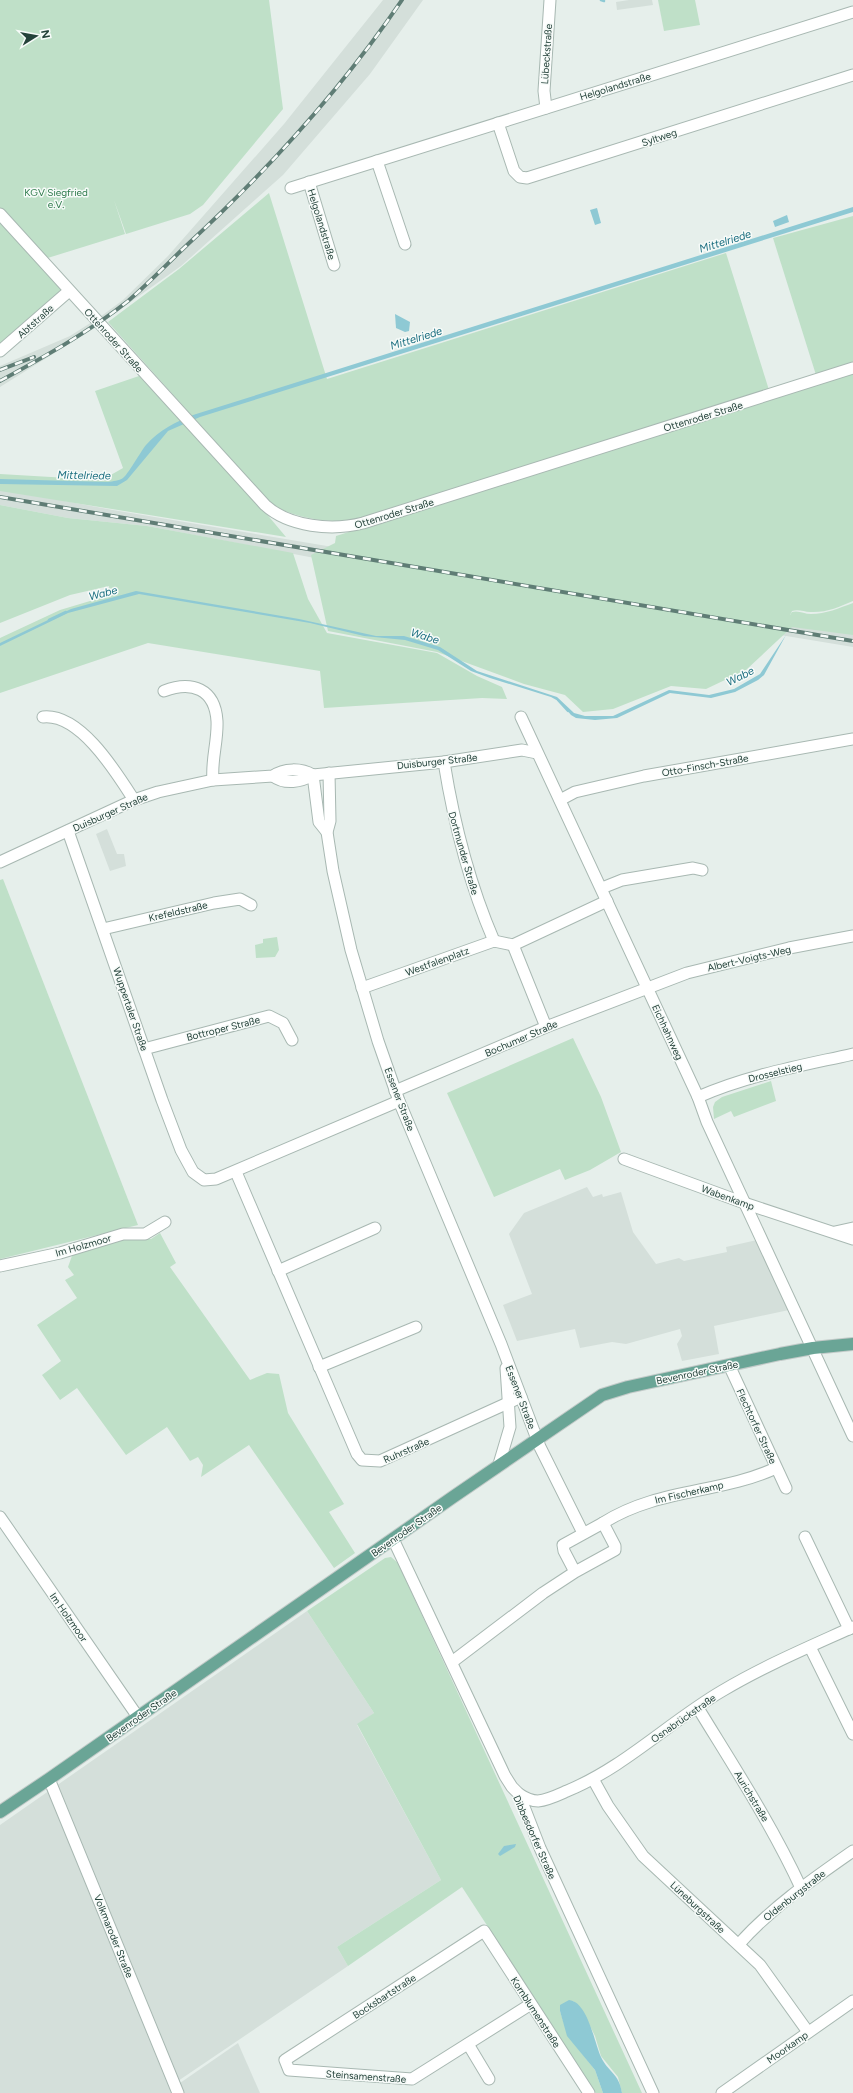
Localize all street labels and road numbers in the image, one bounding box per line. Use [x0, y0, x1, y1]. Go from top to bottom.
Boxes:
street label: Lübeckstraße [538, 23, 555, 85]
street label: Helgolandstraße [578, 69, 653, 103]
street label: Syltweg [640, 126, 679, 149]
street label: Helgolandstraße [305, 187, 339, 262]
street label: Abtstraße [14, 301, 57, 341]
street label: Ottenroder Straße [81, 305, 146, 376]
street label: Ottenroder Straße [662, 398, 745, 435]
street label: Ottenroder Straße [353, 495, 436, 532]
street label: Duisburger Straße [396, 751, 479, 772]
street label: Otto-Finsch-Straße [661, 751, 750, 780]
street label: Duisburger Straße [71, 790, 150, 835]
street label: Dortmunder Straße [445, 810, 482, 897]
street label: Krefeldstraße [147, 898, 209, 925]
street label: Albert-Voigts-Weg [706, 943, 792, 974]
street label: Westfalenplatz [403, 944, 471, 979]
street label: Wuppertaler Straße [110, 966, 151, 1053]
street label: Eichhahnweg [649, 1002, 686, 1062]
street label: Bottroper Straße [185, 1013, 262, 1044]
street label: Bochumer Straße [483, 1017, 560, 1060]
street label: Drosselstieg [747, 1059, 804, 1085]
street label: Essener Straße [381, 1066, 418, 1133]
street label: Wabenkamp [700, 1182, 756, 1213]
street label: Im Holzmoor [54, 1231, 113, 1260]
street label: Bevenroder Straße [655, 1357, 740, 1388]
street label: Essener Straße [502, 1364, 539, 1431]
street label: Flechtorfer Straße [733, 1387, 780, 1466]
street label: Ruhrstraße [381, 1434, 432, 1466]
street label: Im Fischerkamp [653, 1478, 725, 1507]
street label: Bevenroder Straße [368, 1501, 445, 1560]
street label: Im Holzmoor [47, 1590, 91, 1645]
street label: Bevenroder Straße [103, 1686, 180, 1745]
street label: Osnabrückstraße [648, 1691, 719, 1746]
street label: Aurichstraße [731, 1768, 772, 1825]
street label: Dibbesdorfer Straße [510, 1793, 559, 1882]
street label: Oldenburgstraße [761, 1867, 829, 1924]
street label: Lüneburgstraße [667, 1879, 728, 1937]
street label: Volkmaroder Straße [91, 1893, 136, 1980]
street label: Bocksbartstraße [350, 1971, 419, 2022]
street label: Kornblumenstraße [508, 1974, 564, 2051]
street label: Moorkamp [764, 2028, 811, 2066]
street label: Steinsamenstraße [325, 2067, 407, 2086]

